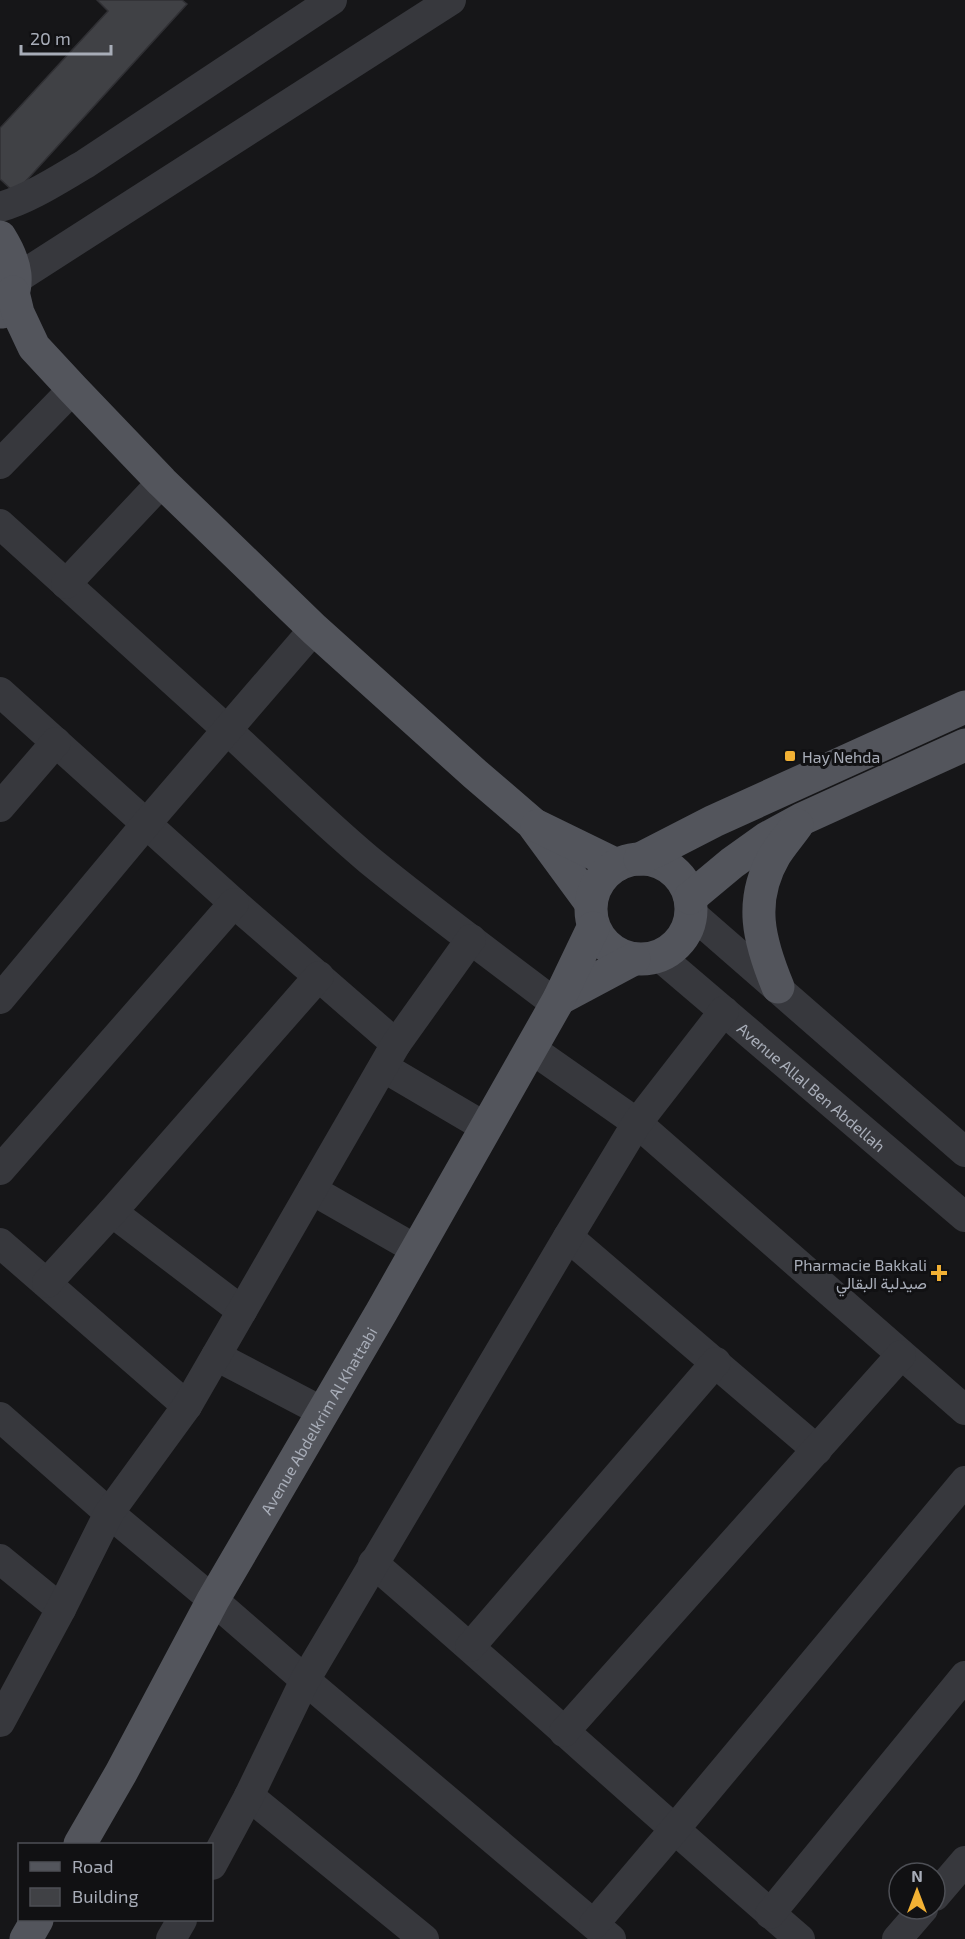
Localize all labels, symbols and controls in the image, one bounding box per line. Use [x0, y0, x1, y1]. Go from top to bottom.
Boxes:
scale bar [21, 18, 111, 56]
text: 20 m [30, 27, 71, 49]
place label: Hay Nehda [802, 747, 880, 766]
marker: Hay Nehda [783, 749, 797, 763]
street label: Avenue Allal Ben Abdellah [734, 1018, 890, 1155]
place label: Pharmacie Bakkali صيدلية البقالي [794, 1255, 927, 1297]
marker: Pharmacie Bakkali صيدلية البقالي [932, 1266, 946, 1280]
street label: Avenue Abdelkrim Al Khattabi [256, 1323, 380, 1517]
legend [18, 1843, 213, 1921]
text: Road [72, 1855, 113, 1877]
north arrow [887, 1861, 947, 1921]
text: N [911, 1866, 923, 1885]
text: Building [72, 1885, 139, 1907]

